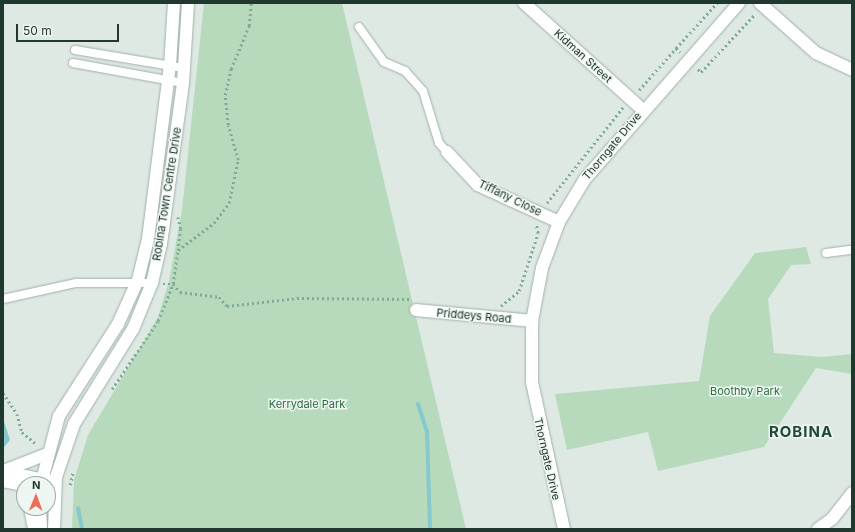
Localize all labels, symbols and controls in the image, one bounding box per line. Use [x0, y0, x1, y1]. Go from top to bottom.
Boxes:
scale bar [18, 16, 121, 42]
text: 50 m [23, 23, 52, 38]
street label: Kidman Street [551, 27, 615, 85]
street label: Thorngate Drive [580, 109, 644, 183]
street label: Robina Town Centre Drive [150, 126, 184, 262]
street label: Tiffany Close [476, 177, 544, 219]
street label: Priddeys Road [436, 306, 512, 326]
park label: Boothby Park [710, 384, 780, 398]
park label: Kerrydale Park [269, 397, 345, 411]
street label: Thorngate Drive [531, 416, 563, 502]
district label: ROBINA [769, 423, 833, 441]
north arrow [16, 476, 56, 516]
text: N [32, 478, 41, 492]

